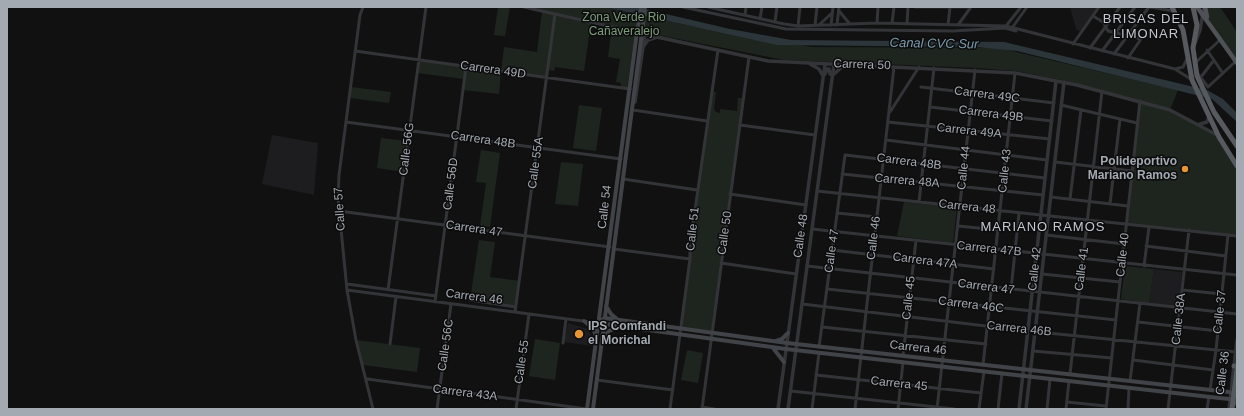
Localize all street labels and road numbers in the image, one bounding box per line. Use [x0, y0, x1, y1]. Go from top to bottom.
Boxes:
street label: Carrera 50 [833, 57, 891, 73]
street label: Carrera 49D [459, 58, 527, 82]
street label: Carrera 49C [953, 84, 1021, 106]
street label: Carrera 49B [958, 103, 1024, 125]
street label: Carrera 49A [936, 120, 1002, 142]
street label: Calle 56G [397, 122, 417, 176]
street label: Carrera 48B [450, 128, 516, 152]
street label: Calle 55A [525, 136, 547, 190]
street label: Calle 44 [955, 145, 973, 191]
street label: Calle 43 [996, 148, 1014, 194]
street label: Carrera 48B [876, 151, 942, 173]
street label: Calle 56D [441, 157, 461, 211]
street label: Carrera 48A [874, 171, 940, 191]
street label: Calle 54 [595, 184, 615, 230]
street label: Calle 57 [331, 187, 349, 231]
street label: Carrera 48 [938, 197, 996, 217]
street label: Calle 51 [684, 206, 702, 252]
street label: Calle 50 [715, 210, 735, 256]
street label: Calle 48 [791, 213, 811, 259]
street label: Calle 46 [864, 215, 884, 261]
street label: Carrera 47 [445, 218, 503, 240]
street label: Calle 47 [822, 228, 842, 274]
street label: Calle 40 [1114, 232, 1132, 278]
street label: Carrera 47B [956, 238, 1022, 260]
street label: Calle 42 [1026, 246, 1044, 292]
street label: Calle 41 [1072, 246, 1092, 292]
street label: Carrera 47A [892, 250, 958, 272]
street label: Calle 45 [900, 275, 918, 321]
street label: Carrera 47 [957, 276, 1015, 298]
street label: Carrera 46 [445, 286, 503, 308]
street label: Calle 37 [1211, 289, 1229, 335]
street label: Calle 38A [1169, 292, 1189, 346]
street label: Carrera 46C [937, 294, 1005, 316]
street label: Calle 56C [435, 318, 457, 372]
street label: Carrera 46B [986, 318, 1052, 340]
street label: Carrera 46 [889, 338, 947, 358]
street label: Calle 55 [512, 339, 532, 385]
street label: Calle 36 [1213, 350, 1233, 396]
street label: Carrera 45 [870, 374, 928, 394]
street label: Carrera 43A [432, 382, 498, 404]

